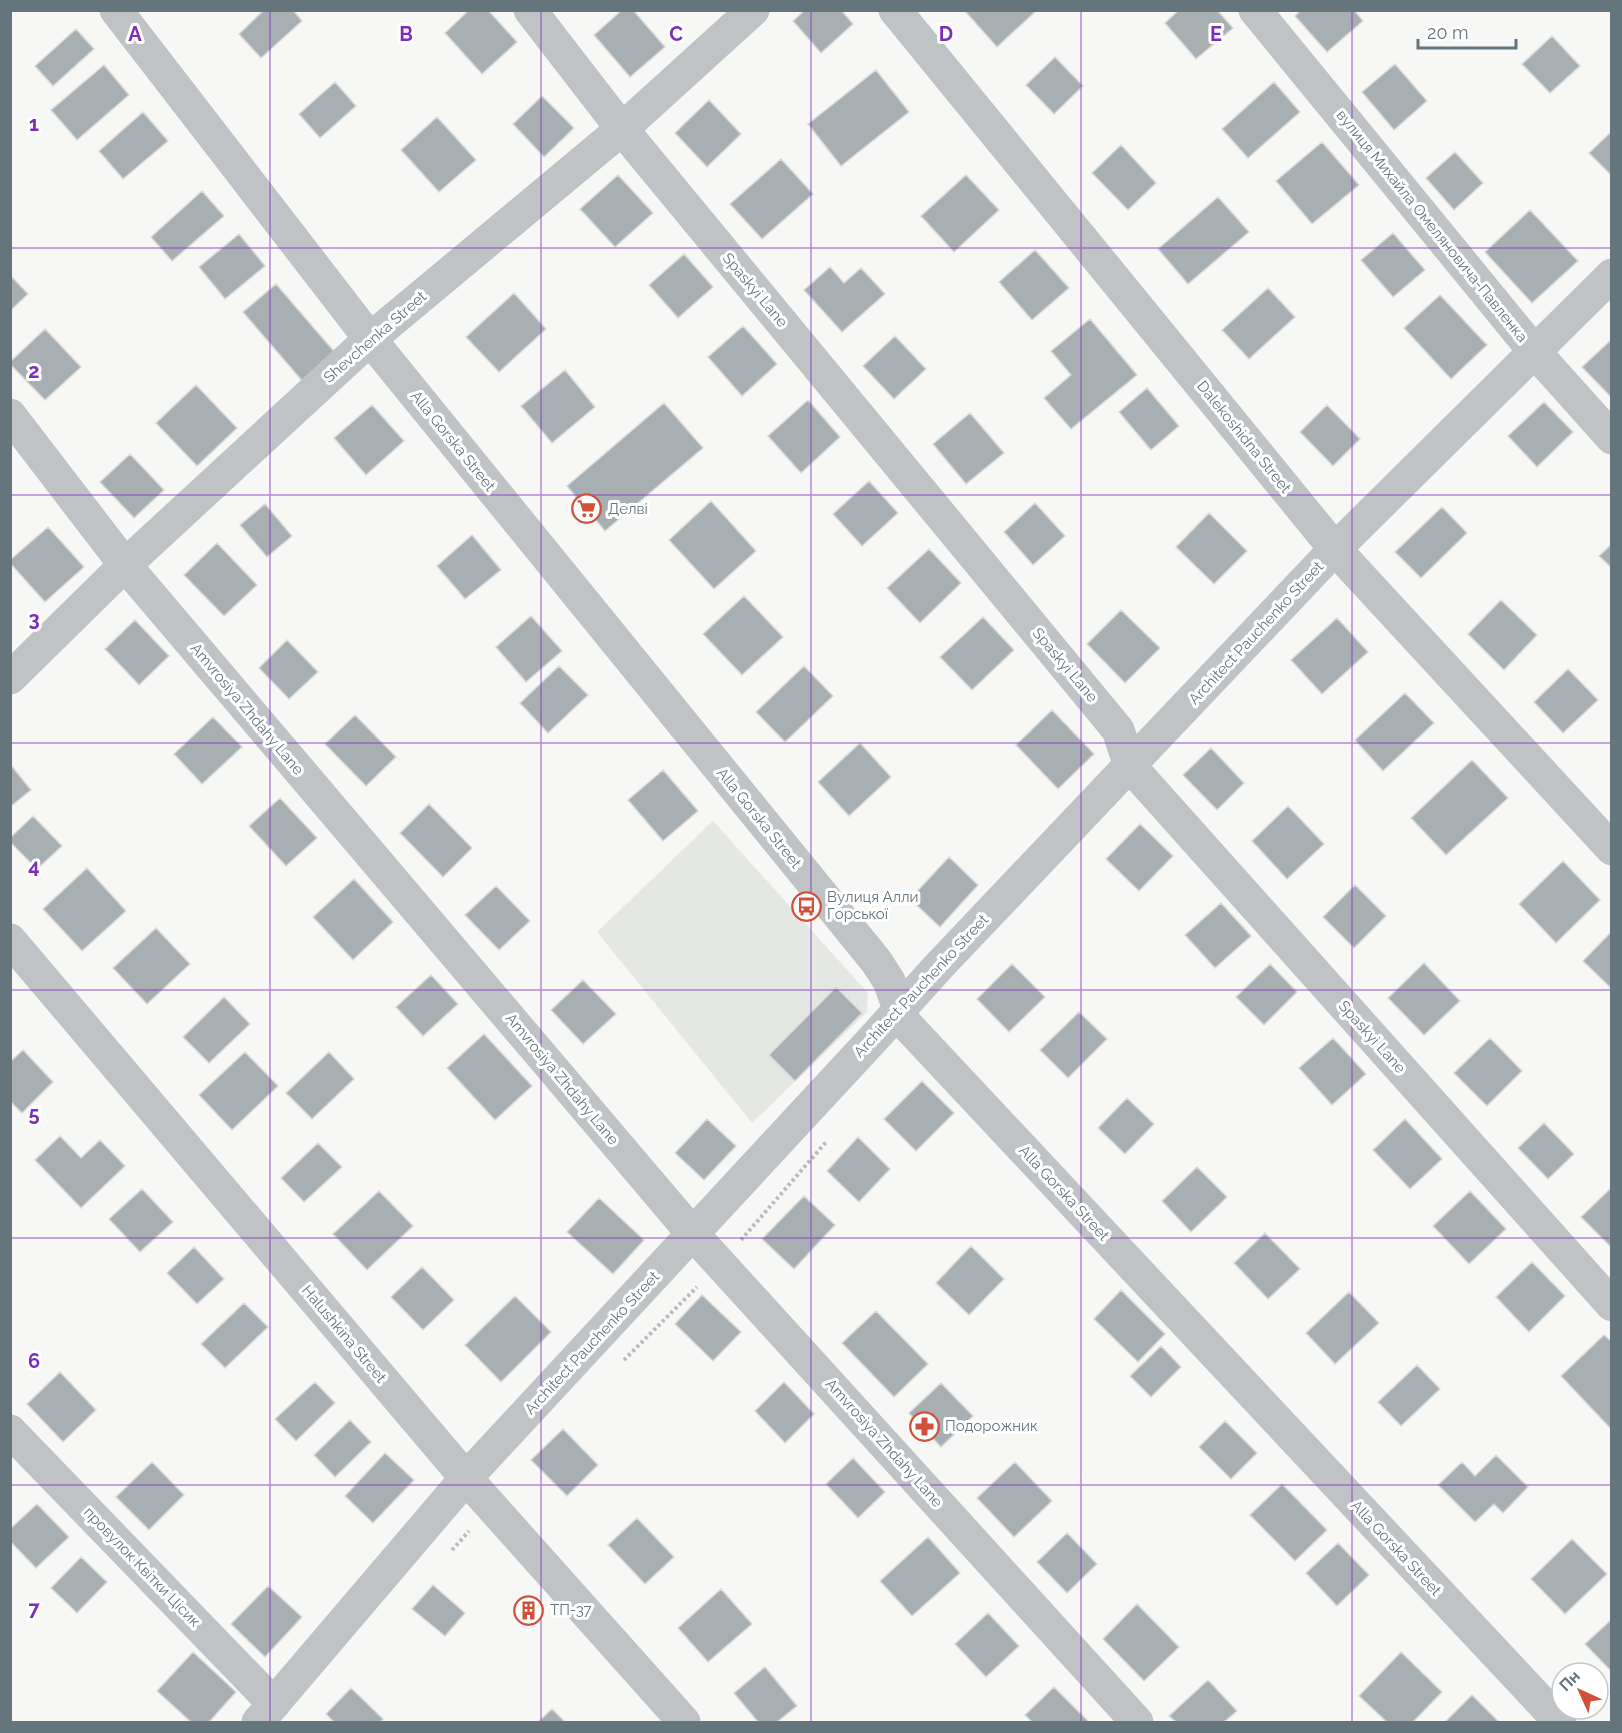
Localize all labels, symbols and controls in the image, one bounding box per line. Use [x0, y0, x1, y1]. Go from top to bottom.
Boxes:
scale bar [1418, 12, 1516, 50]
text: A [128, 22, 142, 46]
text: B [399, 22, 413, 46]
text: C [669, 22, 683, 46]
text: D [939, 22, 953, 46]
text: E [1210, 22, 1222, 46]
text: 20 m [1427, 22, 1469, 43]
street label: вулиця Михайла Омеляновича-Павленка [1333, 106, 1531, 346]
text: 1 [29, 112, 39, 136]
street label: Spaskyi Lane [719, 249, 791, 331]
street label: Shevchenka Street [320, 287, 430, 387]
text: 2 [28, 359, 40, 383]
street label: Dalekoshidna Street [1193, 377, 1295, 497]
street label: Alla Gorska Street [407, 387, 499, 495]
supermarket icon: Делві [571, 493, 603, 525]
place label: Делві [608, 500, 648, 518]
street label: Architect Pauchenko Street [1185, 558, 1327, 708]
text: 3 [28, 607, 40, 631]
street label: Spaskyi Lane [1029, 624, 1101, 706]
street label: Amvrosiya Zhdahy Lane [187, 639, 307, 779]
street label: Alla Gorska Street [713, 764, 805, 872]
text: 4 [28, 854, 40, 878]
place label: Вулиця Алли Горської [827, 888, 919, 923]
bus stop icon: Вулиця Алли Горської [790, 890, 822, 922]
street label: Architect Pauchenko Street [850, 911, 992, 1061]
street label: Spaskyi Lane [1335, 997, 1409, 1077]
street label: Amvrosiya Zhdahy Lane [502, 1009, 622, 1149]
text: 5 [28, 1102, 40, 1126]
street label: Alla Gorska Street [1015, 1142, 1113, 1244]
street label: Architect Pauchenko Street [521, 1268, 663, 1418]
street label: Halushkina Street [298, 1282, 390, 1386]
text: 6 [28, 1349, 40, 1373]
street label: Amvrosiya Zhdahy Lane [822, 1375, 946, 1511]
pharmacy icon: Подорожник [908, 1410, 940, 1442]
place label: Подорожник [945, 1417, 1038, 1435]
street label: Alla Gorska Street [1347, 1497, 1445, 1599]
street label: провулок Квітки Цісик [80, 1503, 204, 1631]
building icon: ТП-37 [513, 1594, 545, 1626]
text: 7 [28, 1597, 40, 1621]
place label: ТП-37 [550, 1601, 592, 1619]
north arrow [1550, 1661, 1610, 1721]
text: Пн [1556, 1667, 1584, 1695]

